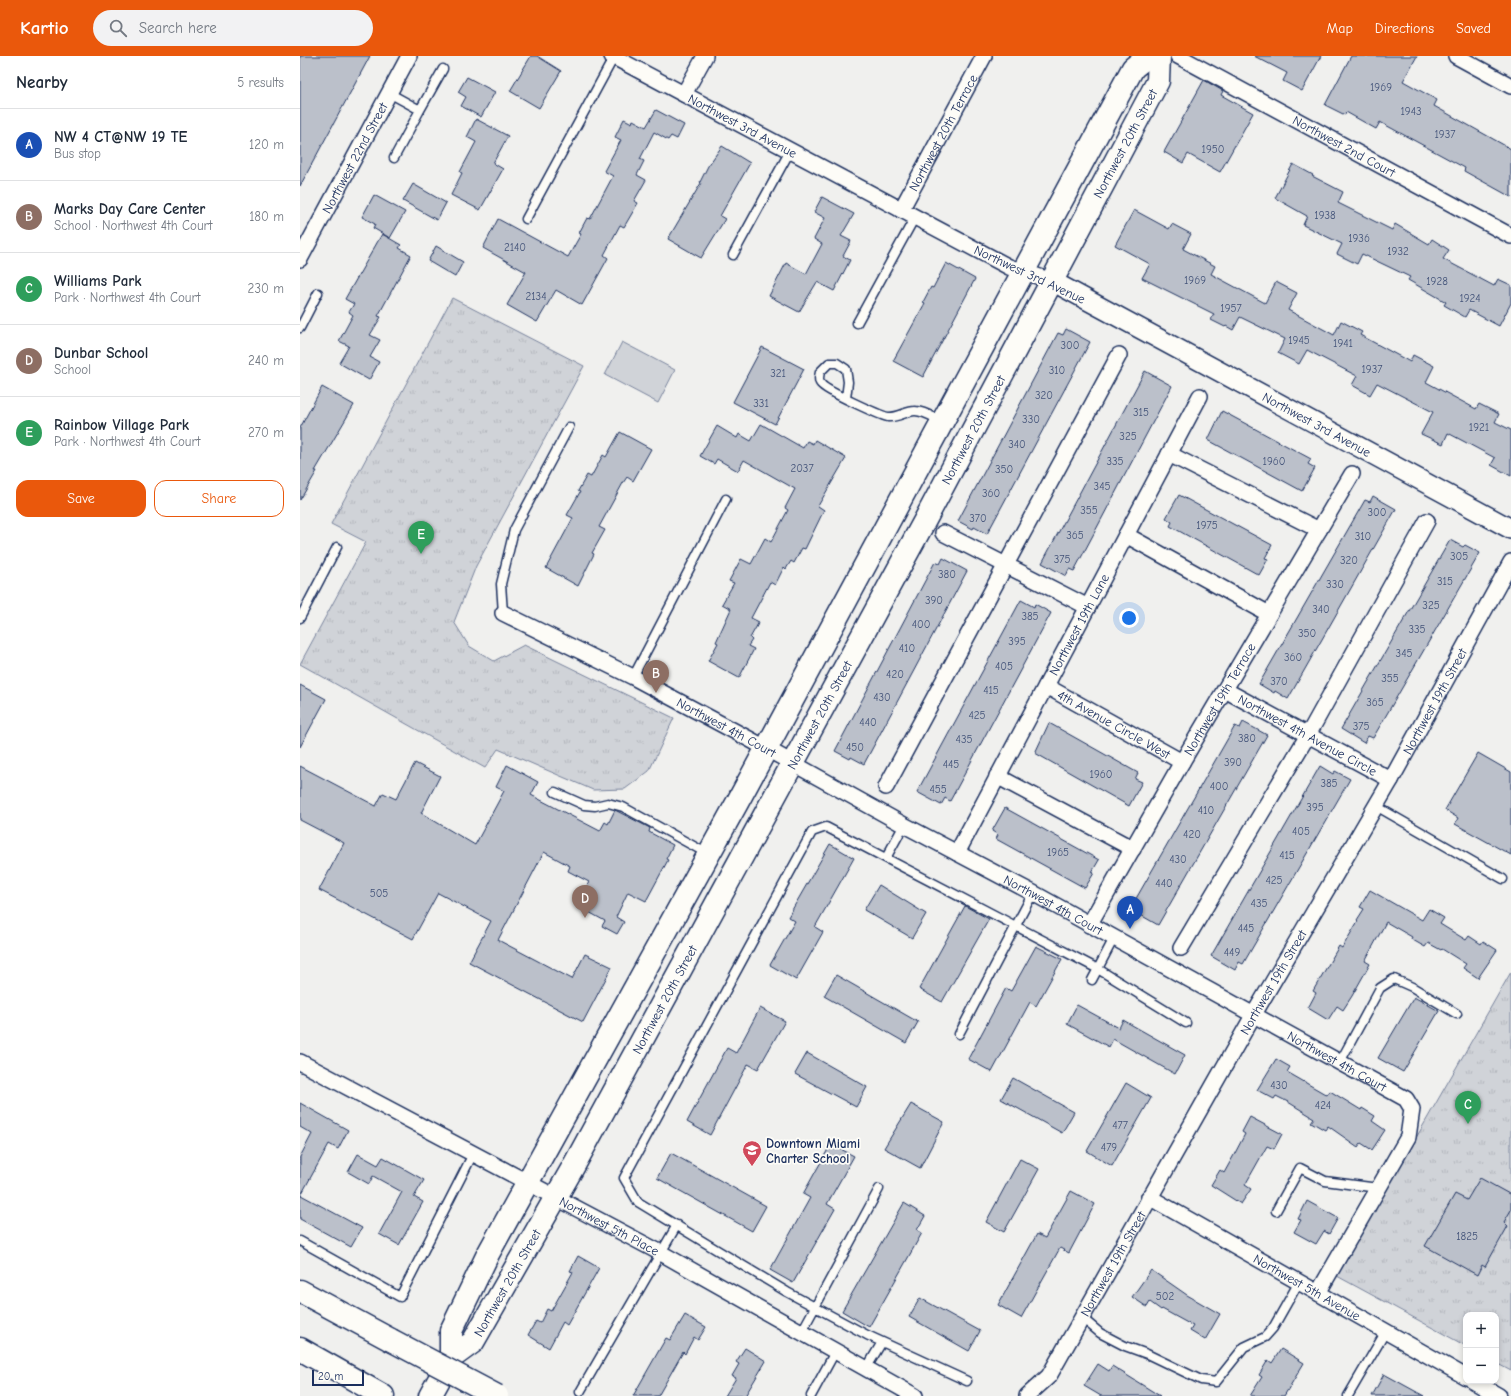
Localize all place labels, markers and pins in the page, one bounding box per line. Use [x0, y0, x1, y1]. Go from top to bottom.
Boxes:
pin: E [408, 521, 434, 554]
pin: B [643, 660, 669, 693]
pin: D [572, 885, 598, 918]
pin: A [1117, 896, 1143, 929]
pin: C [1455, 1091, 1481, 1124]
place label: Downtown Miami Charter School [766, 1136, 860, 1166]
school or university icon: Downtown Miami Charter School [741, 1139, 763, 1167]

